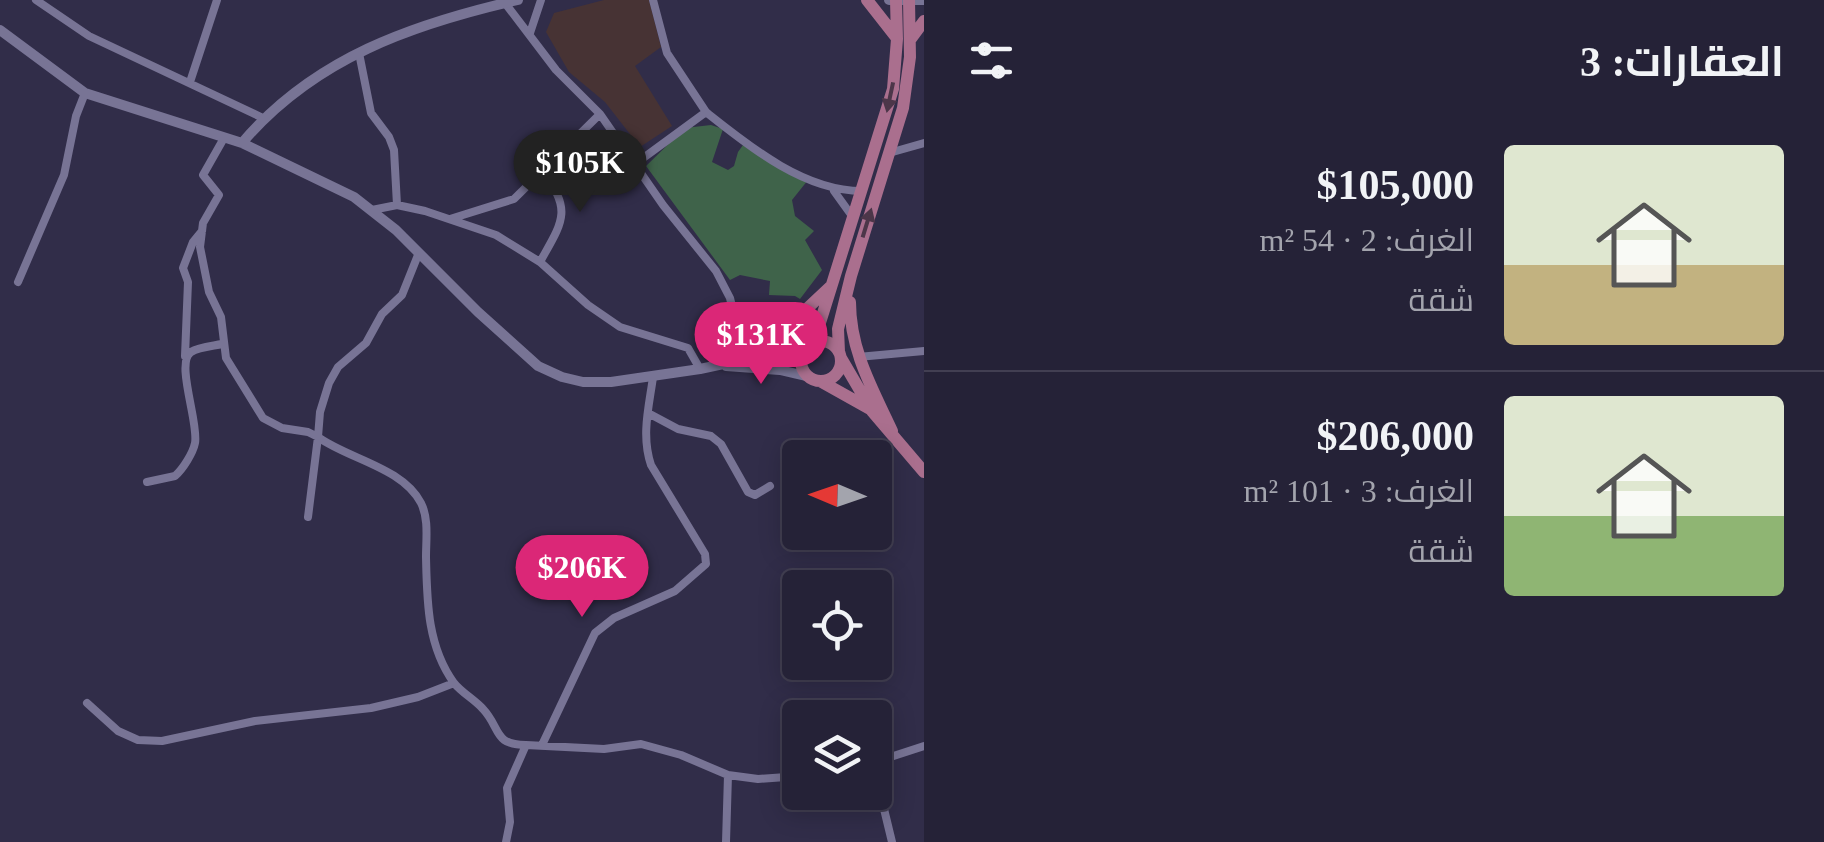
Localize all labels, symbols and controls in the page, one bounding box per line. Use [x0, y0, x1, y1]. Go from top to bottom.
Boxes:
icon: filters [964, 33, 1019, 88]
text: العقارات: 3 [1580, 39, 1784, 85]
one-way arrow [882, 82, 897, 113]
pin: $105K [510, 130, 650, 215]
text: $105K [536, 144, 624, 180]
text: $105,000 [1317, 162, 1474, 208]
icon: home [1584, 185, 1704, 305]
one-way arrow [861, 208, 876, 238]
text: الغرف: 2 · 54 m² [1260, 222, 1474, 258]
text: شقة [1409, 282, 1474, 318]
pin: $131K [691, 302, 831, 387]
text: $131K [717, 316, 805, 352]
text: $206,000 [1317, 413, 1474, 459]
icon: home [1584, 436, 1704, 556]
north arrow [782, 440, 892, 550]
map controls [782, 440, 892, 810]
text: الغرف: 3 · 101 m² [1244, 473, 1474, 509]
text: شقة [1409, 533, 1474, 569]
pin: $206K [512, 535, 652, 620]
text: $206K [538, 549, 626, 585]
button: locate [782, 570, 892, 680]
button: layers [782, 700, 892, 810]

